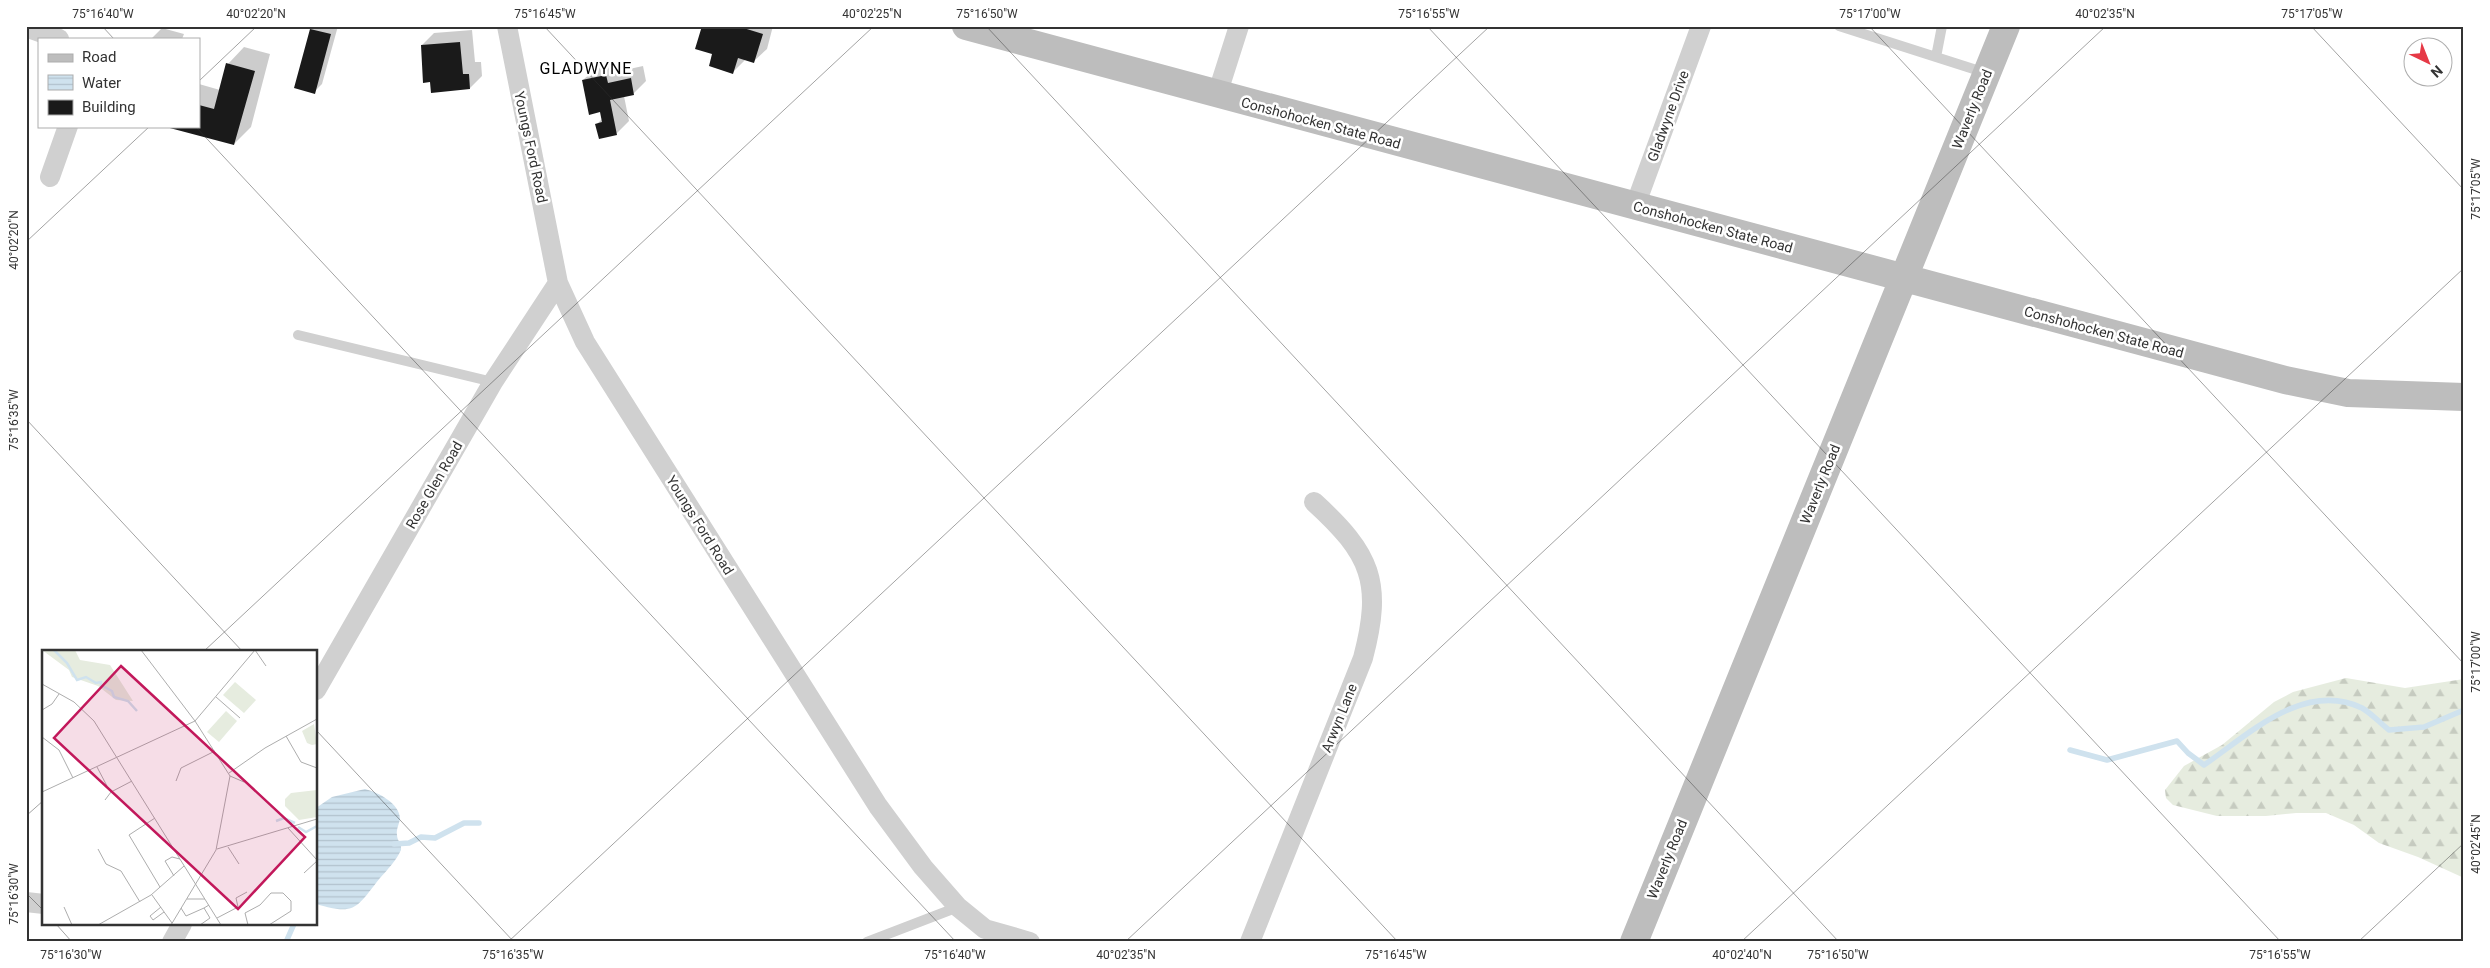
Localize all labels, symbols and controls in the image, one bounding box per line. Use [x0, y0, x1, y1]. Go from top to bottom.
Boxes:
text: 75°16'40"W [72, 7, 134, 21]
text: 40°02'20"N [226, 7, 286, 21]
text: 75°16'45"W [514, 7, 576, 21]
text: 40°02'25"N [842, 7, 902, 21]
text: 75°16'50"W [956, 7, 1018, 21]
text: 75°16'55"W [1398, 7, 1460, 21]
text: 75°17'00"W [1839, 7, 1901, 21]
text: 40°02'35"N [2075, 7, 2135, 21]
text: 75°17'05"W [2281, 7, 2343, 21]
legend [38, 38, 200, 128]
north arrow [2402, 38, 2452, 88]
text: Road [82, 48, 116, 66]
district label: GLADWYNE [540, 59, 632, 78]
text: N [2428, 62, 2446, 81]
street label: Waverly Road [1949, 67, 1995, 151]
street label: Gladwyne Drive [1644, 68, 1692, 164]
text: Water [82, 74, 121, 92]
street label: Youngs Ford Road [511, 90, 551, 204]
street label: Conshohocken State Road [1239, 94, 1403, 152]
text: Building [82, 98, 136, 116]
text: 75°17'05"W [2469, 158, 2483, 220]
street label: Conshohocken State Road [1631, 198, 1795, 256]
text: 40°02'20"N [7, 210, 21, 270]
street label: Conshohocken State Road [2022, 303, 2186, 361]
text: 75°16'35"W [7, 389, 21, 451]
street label: Rose Glen Road [402, 438, 466, 532]
street label: Waverly Road [1797, 442, 1843, 526]
street label: Youngs Ford Road [663, 473, 737, 577]
text: 75°17'00"W [2469, 631, 2483, 693]
inset map [42, 650, 318, 926]
street label: Arwyn Lane [1318, 681, 1360, 755]
text: 40°02'45"N [2469, 814, 2483, 874]
street label: Waverly Road [1644, 817, 1690, 901]
text: 75°16'30"W [7, 863, 21, 925]
text: 75°16'30"W [40, 948, 102, 962]
text: 75°16'35"W [482, 948, 544, 962]
text: 75°16'40"W [924, 948, 986, 962]
text: 40°02'35"N [1096, 948, 1156, 962]
text: 75°16'45"W [1365, 948, 1427, 962]
text: 40°02'40"N [1712, 948, 1772, 962]
text: 75°16'50"W [1807, 948, 1869, 962]
text: 75°16'55"W [2249, 948, 2311, 962]

